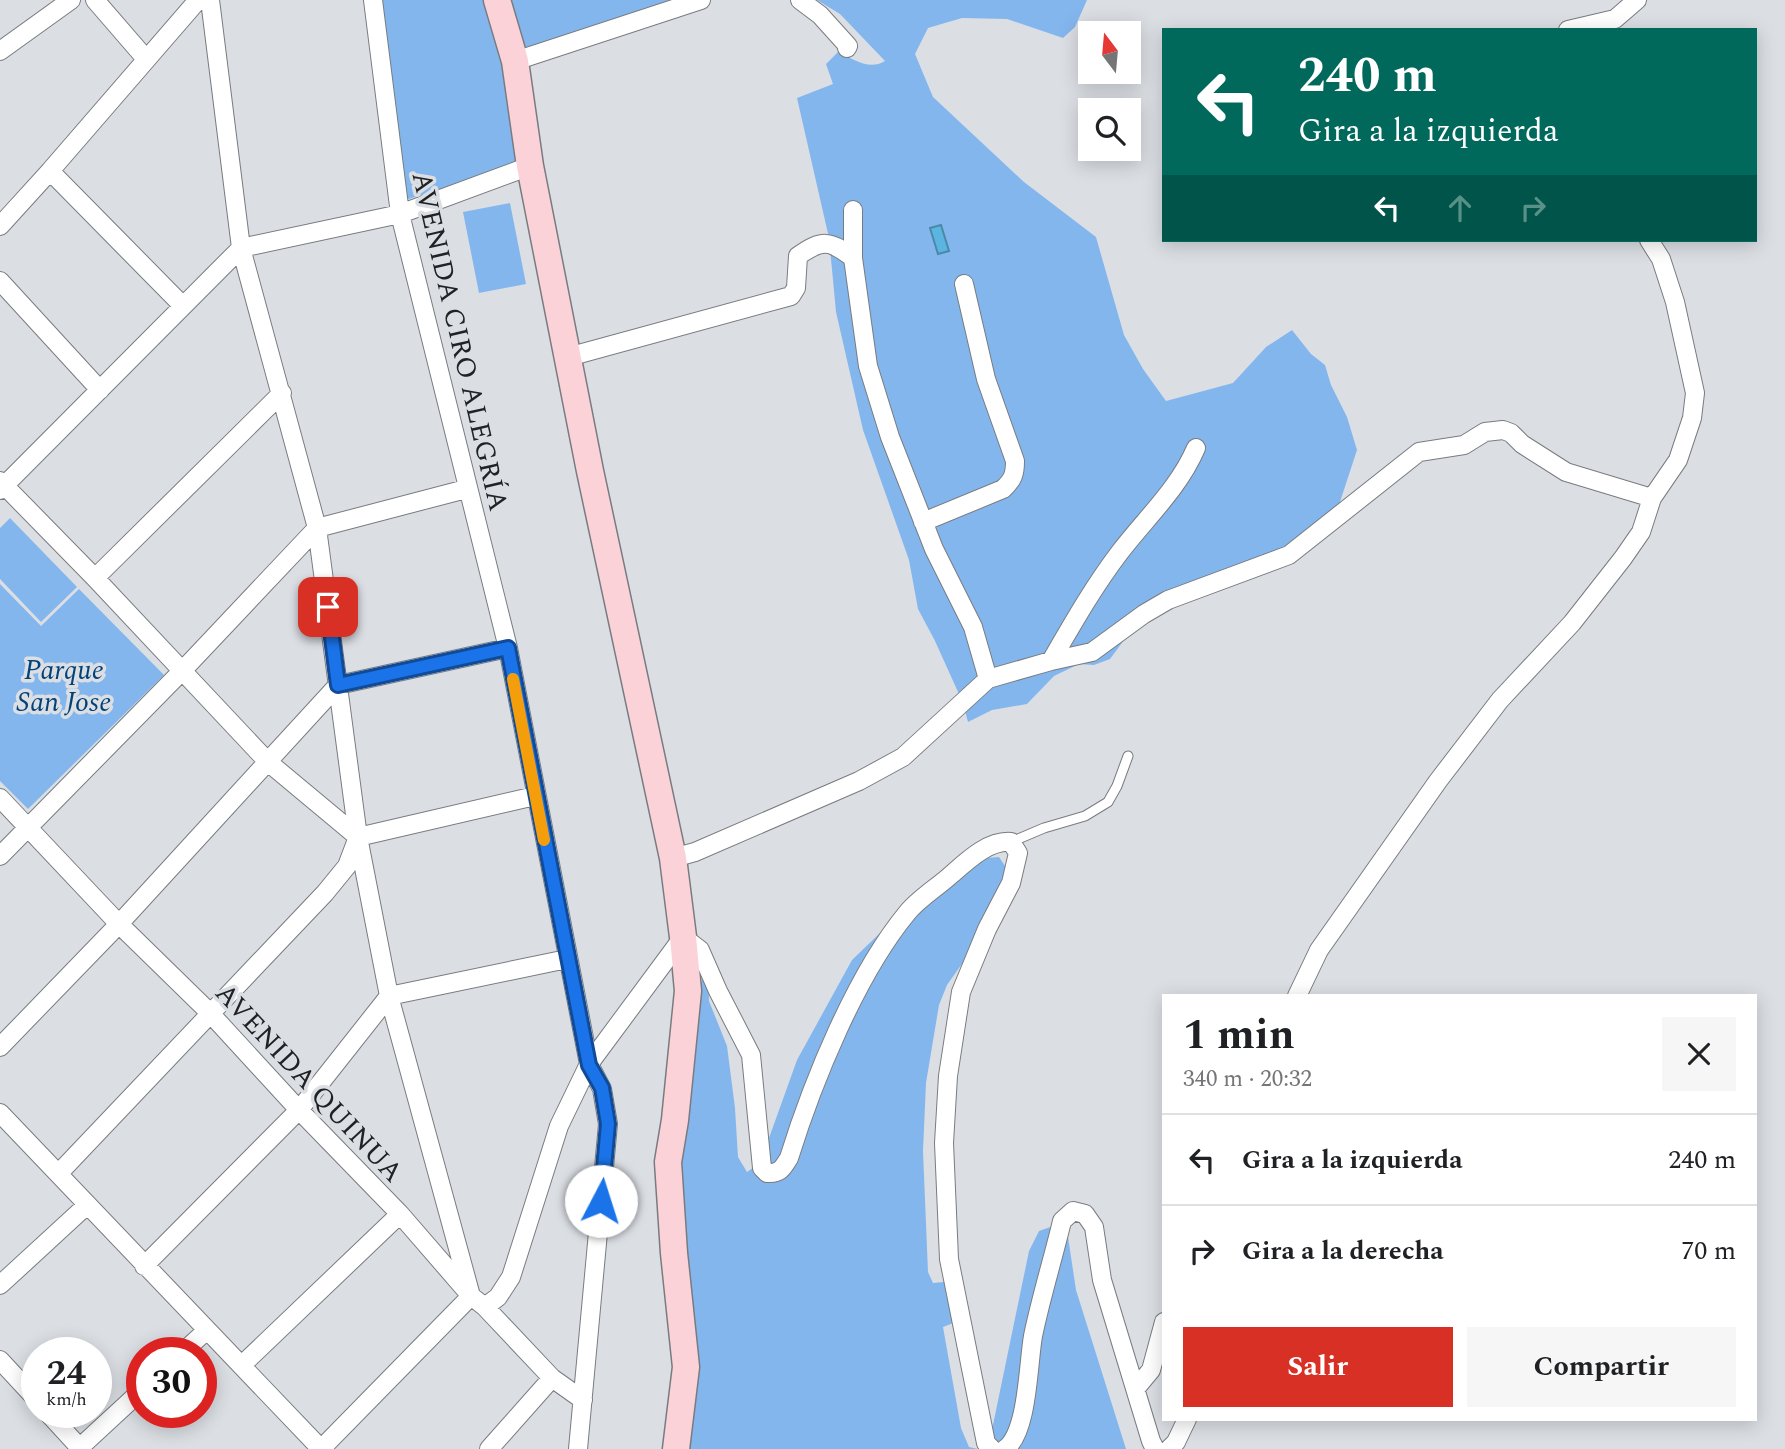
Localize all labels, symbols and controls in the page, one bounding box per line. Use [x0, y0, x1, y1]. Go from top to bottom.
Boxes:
north arrow [1078, 21, 1141, 84]
map controls [1078, 21, 1141, 161]
text: 240 m [1298, 39, 1437, 114]
icon: left [1183, 56, 1274, 147]
button: search [1078, 98, 1141, 161]
text: Gira a la izquierda [1298, 107, 1559, 156]
street label: AVENIDA CIRO ALEGRÍA [399, 167, 520, 516]
icon: left [1368, 189, 1406, 227]
icon: ahead [1441, 189, 1479, 227]
icon: right [1514, 189, 1552, 227]
pin [298, 577, 358, 637]
icon: arrive [309, 588, 347, 626]
park label: Parque San Jose [17, 649, 111, 724]
street label: AVENIDA QUINUA [205, 973, 413, 1193]
text: 1 min [1183, 1004, 1295, 1067]
button: close [1662, 1017, 1736, 1091]
text: 340 m · 20:32 [1183, 1062, 1312, 1097]
text: Gira a la izquierda [1242, 1140, 1463, 1180]
text: 240 m [1668, 1140, 1736, 1180]
icon: left [1183, 1141, 1221, 1179]
position arrow [564, 1164, 638, 1238]
text: Gira a la derecha [1242, 1231, 1444, 1271]
text: 70 m [1681, 1231, 1736, 1271]
icon: right [1183, 1232, 1221, 1270]
button: Salir [1183, 1327, 1453, 1407]
button: Compartir [1467, 1327, 1736, 1407]
speed limit sign: 30 [126, 1337, 217, 1428]
text: 24 [47, 1347, 86, 1400]
text: km/h [46, 1386, 87, 1413]

